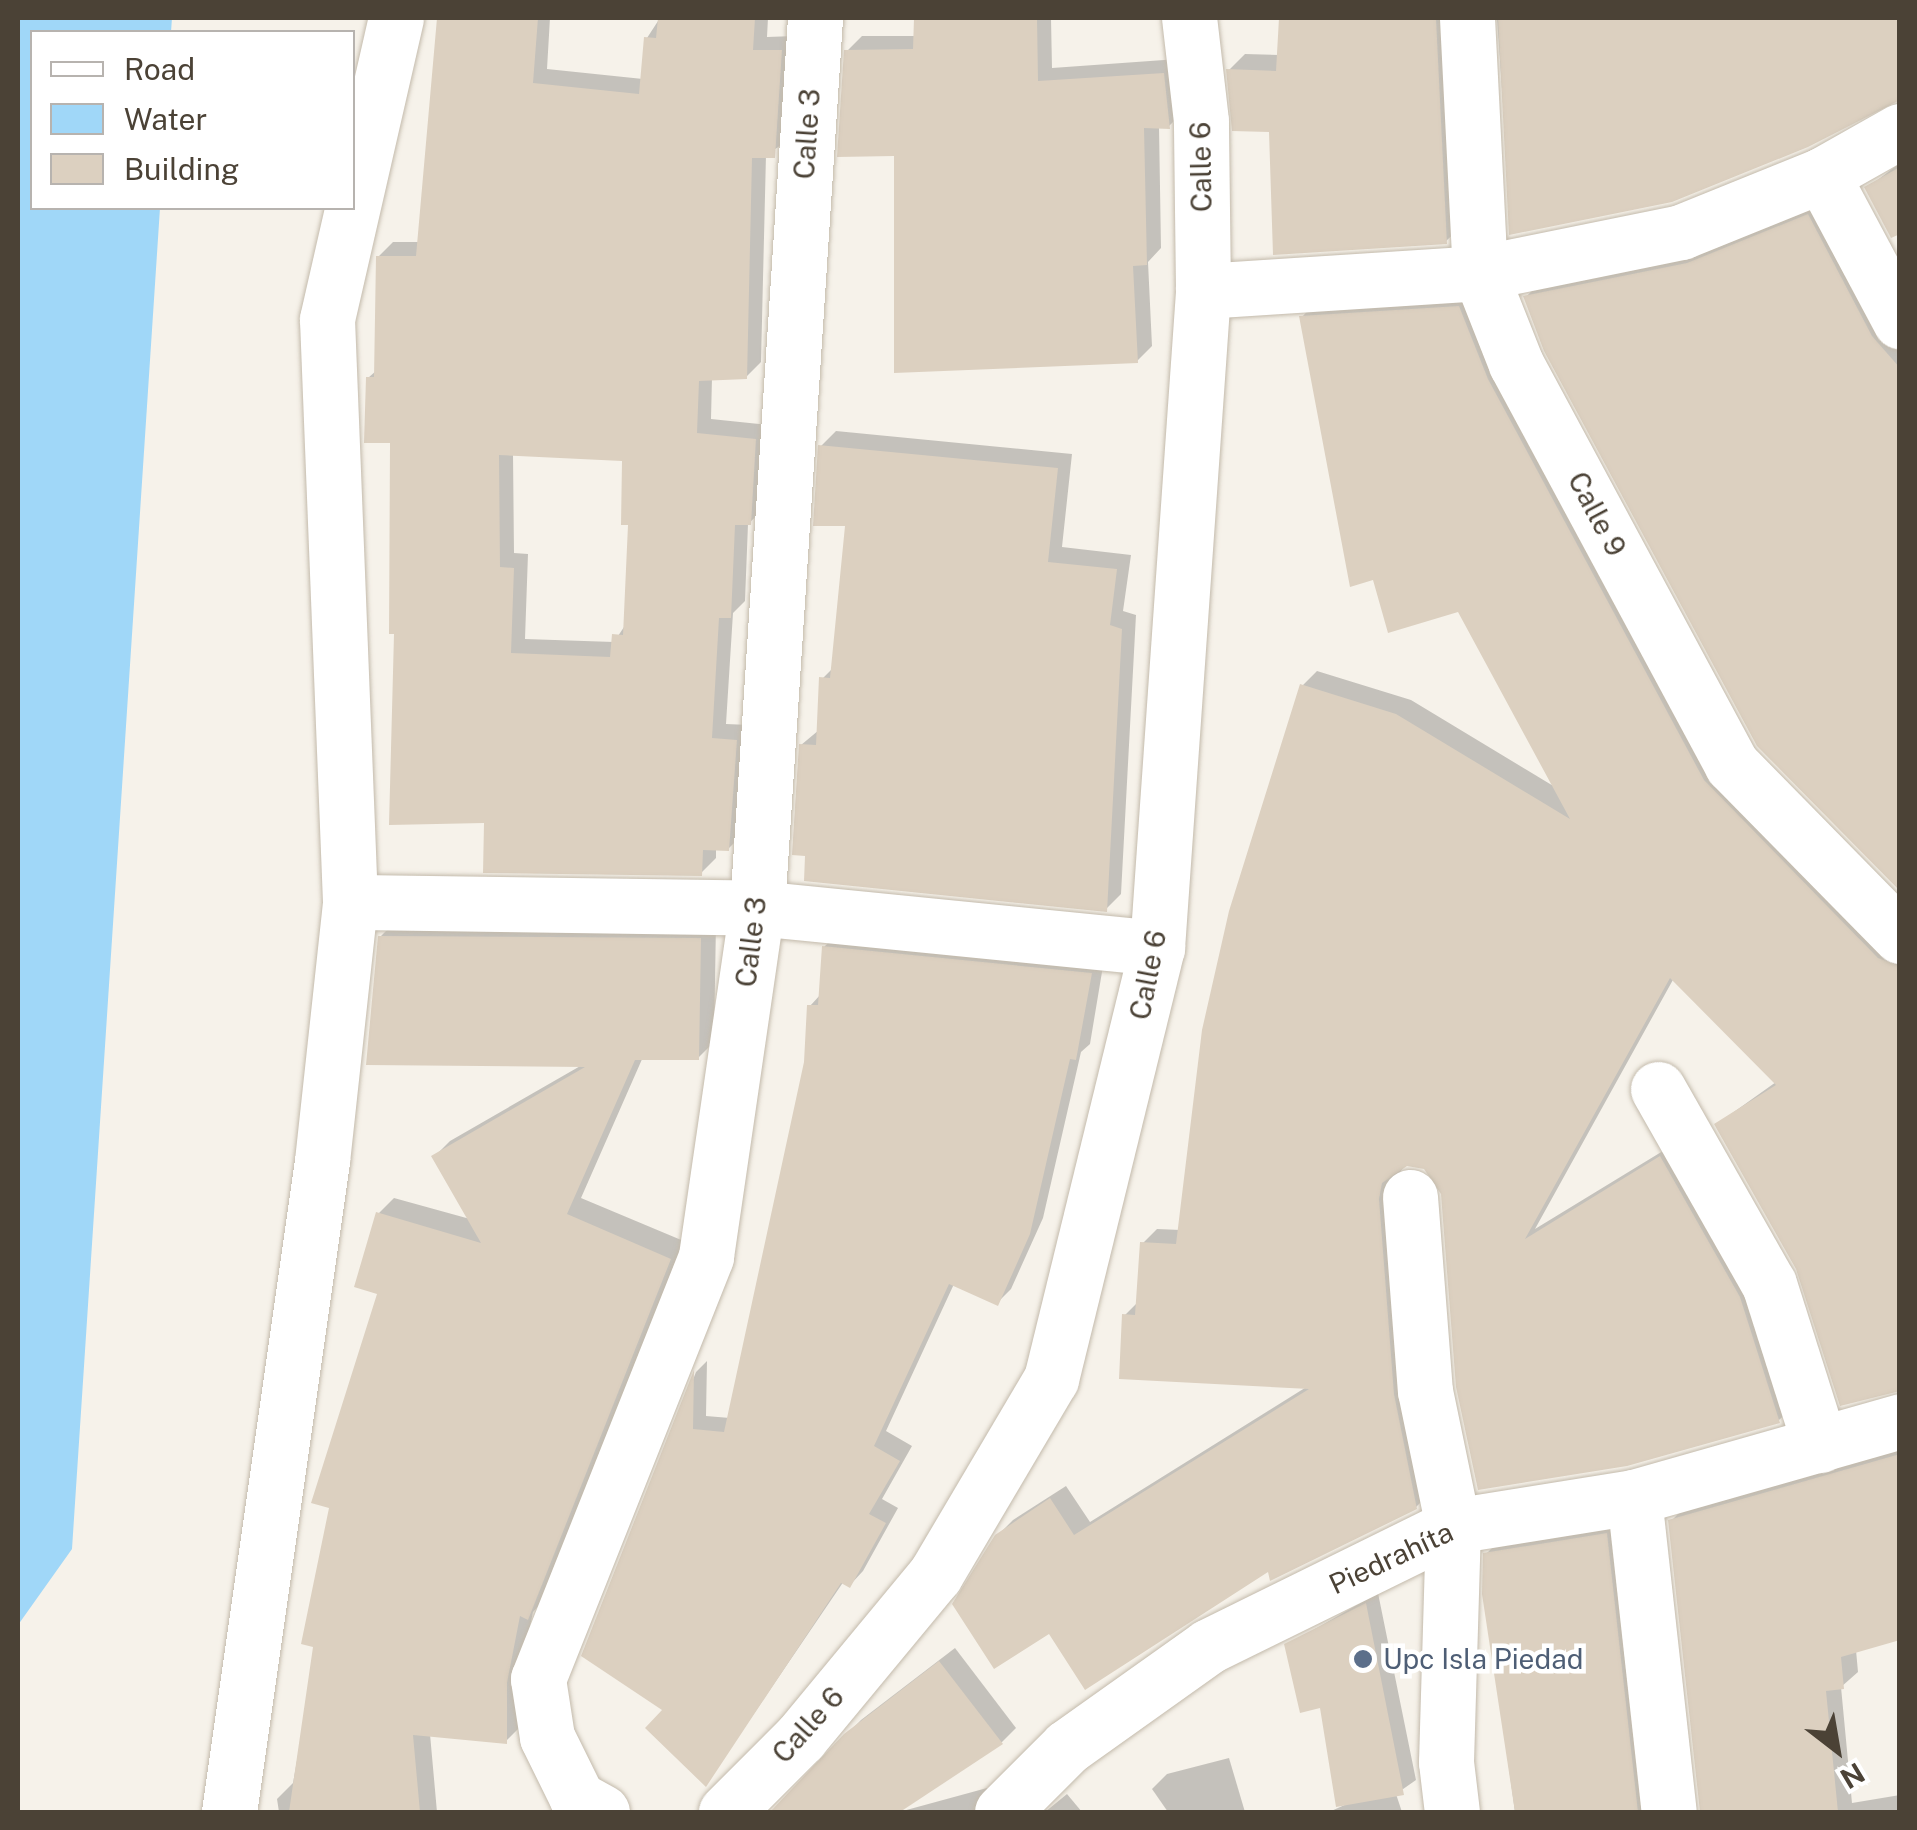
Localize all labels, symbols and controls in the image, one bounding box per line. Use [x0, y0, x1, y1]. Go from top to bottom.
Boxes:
legend [30, 30, 355, 210]
text: Road [124, 51, 195, 87]
street label: Calle 3 [787, 88, 827, 180]
text: Water [124, 101, 207, 137]
street label: Calle 6 [1183, 121, 1219, 213]
text: Building [124, 151, 239, 187]
street label: Calle 9 [1561, 466, 1633, 562]
street label: Calle 3 [729, 895, 773, 989]
street label: Calle 6 [1123, 927, 1173, 1023]
street label: Piedrahíta [1324, 1515, 1458, 1601]
place label: Upc Isla Piedad [1383, 1642, 1584, 1676]
marker: Upc Isla Piedad [1352, 1648, 1374, 1670]
street label: Calle 6 [765, 1680, 851, 1770]
north arrow [1787, 1700, 1887, 1800]
text: N [1835, 1756, 1871, 1796]

